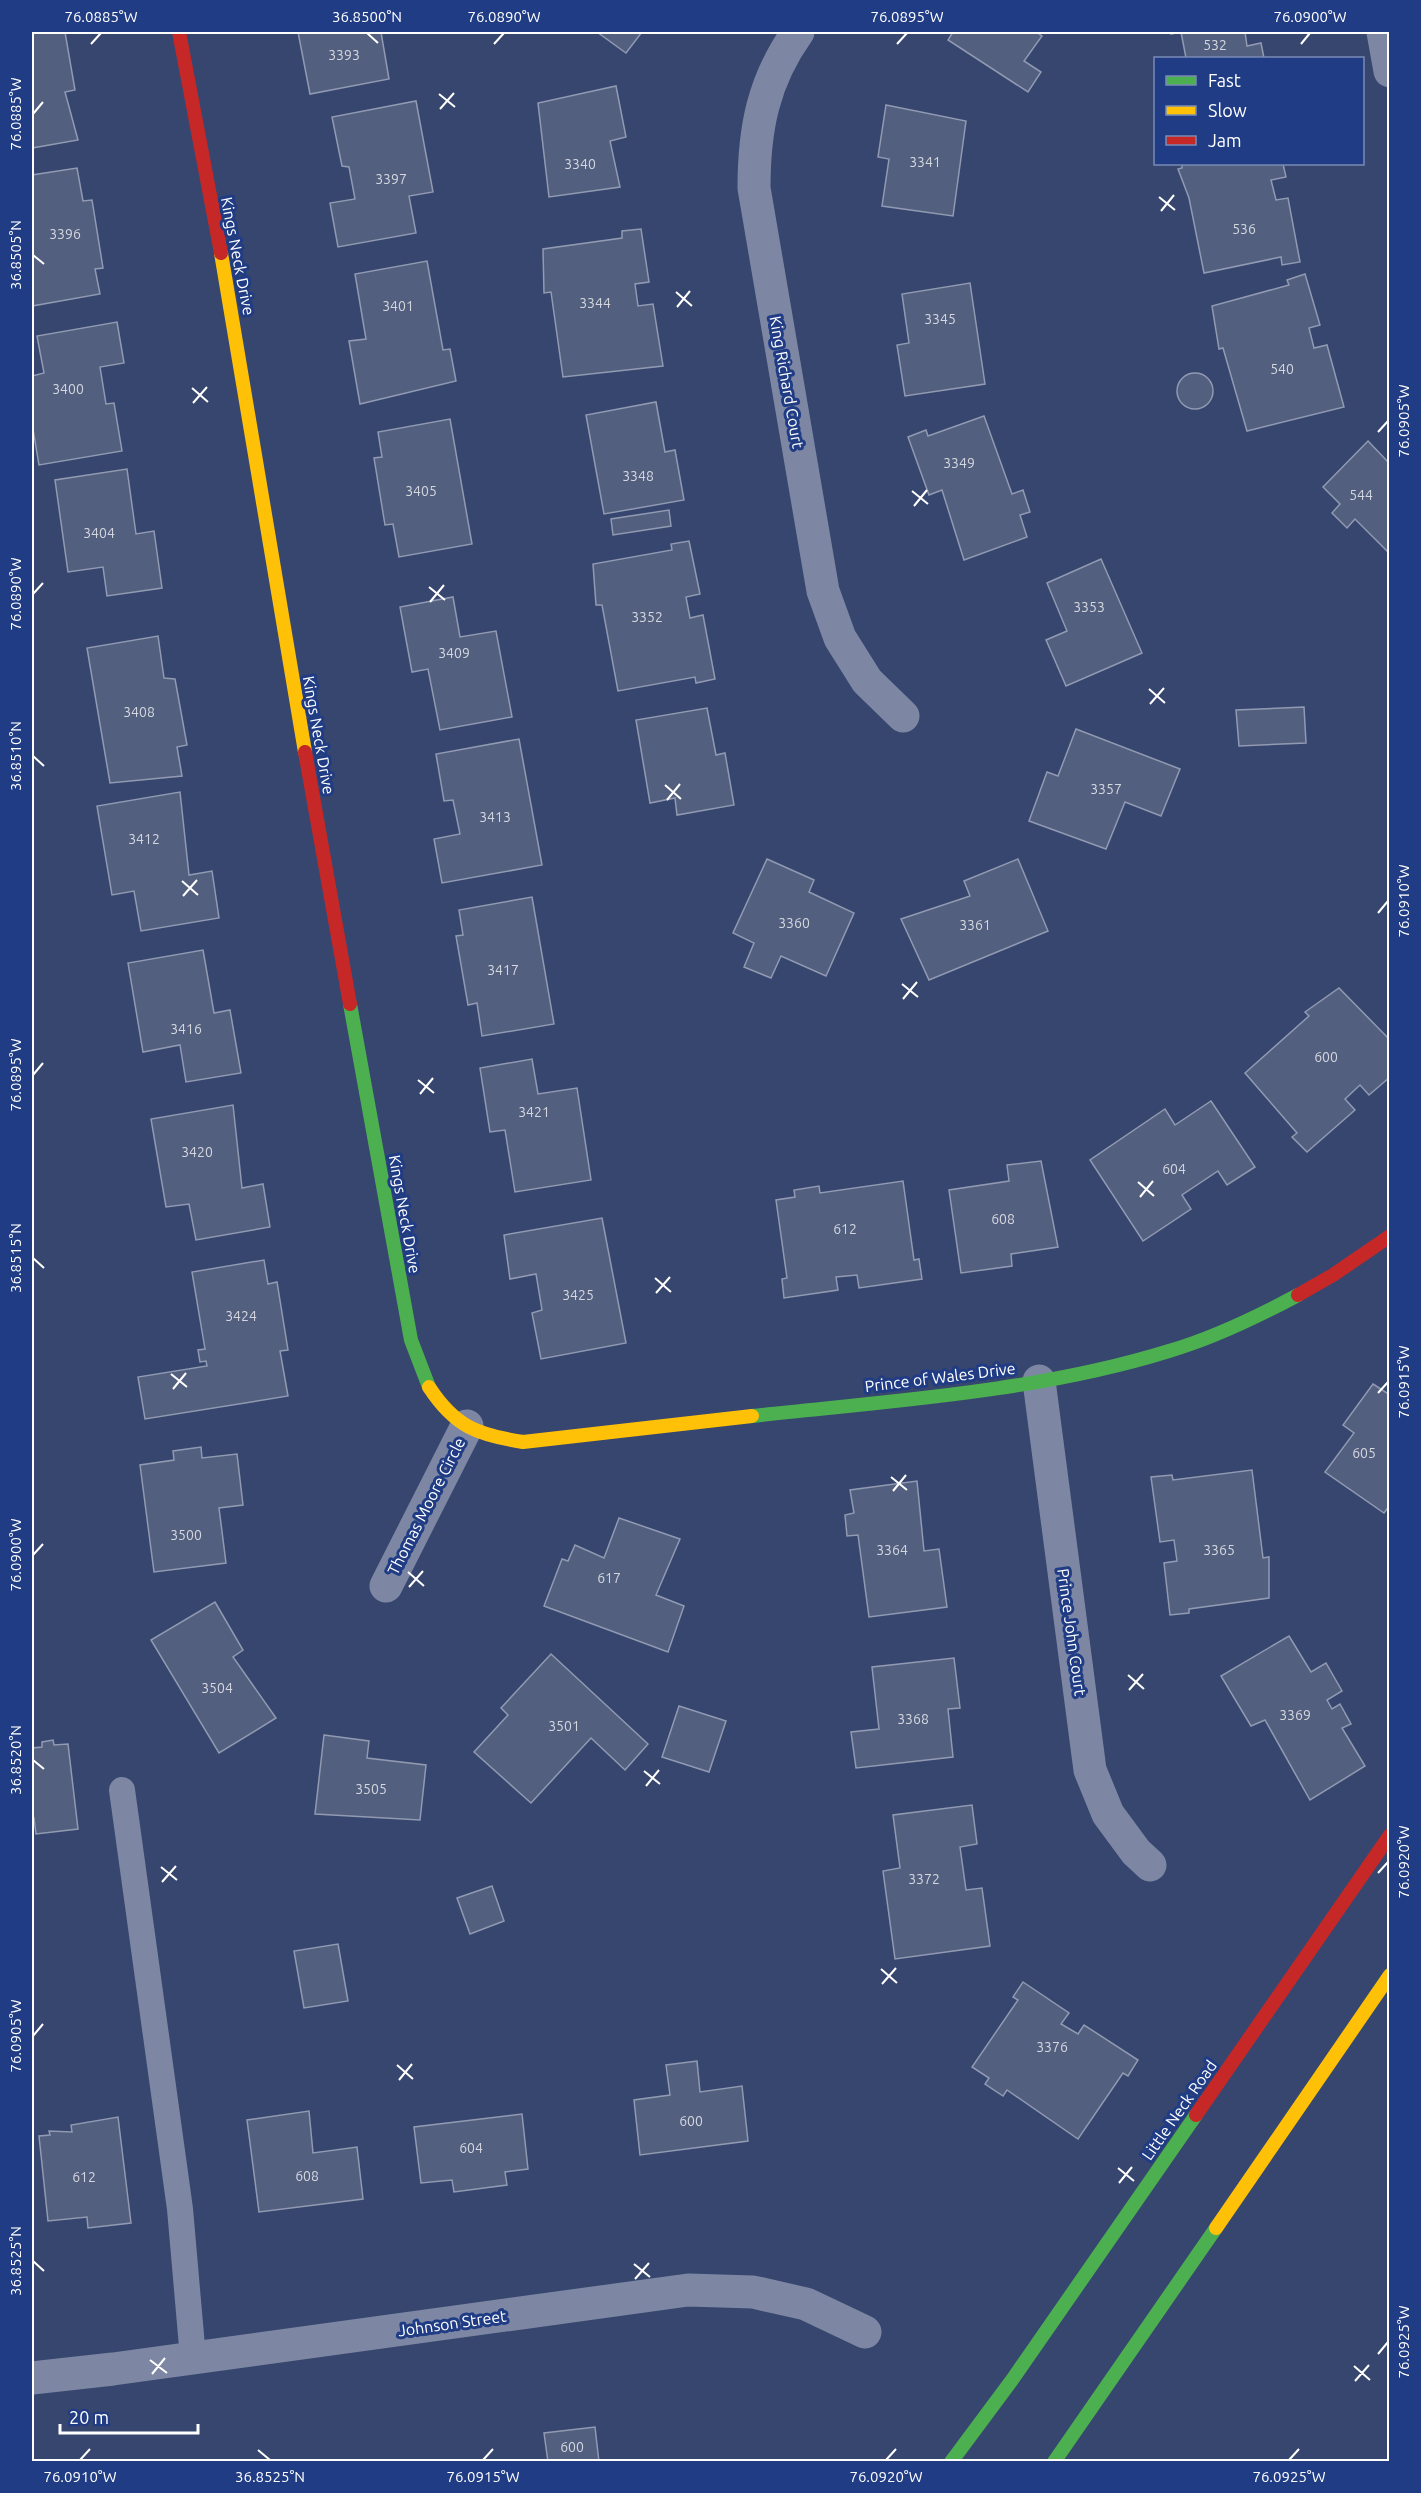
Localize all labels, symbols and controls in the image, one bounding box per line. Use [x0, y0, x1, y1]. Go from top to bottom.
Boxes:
text: 76.0885°W [64, 8, 138, 25]
text: 36.8500°N [332, 8, 402, 25]
text: 76.0890°W [467, 8, 541, 25]
text: 76.0895°W [870, 8, 944, 25]
text: 76.0900°W [1273, 8, 1347, 25]
house number: 532 [1203, 37, 1227, 53]
house number: 3393 [328, 47, 360, 63]
legend [1154, 57, 1364, 165]
text: Fast [1208, 70, 1241, 90]
text: 76.0885°W [7, 77, 24, 151]
text: Slow [1208, 100, 1247, 120]
text: Jam [1208, 130, 1242, 150]
house number: 3341 [909, 154, 941, 170]
house number: 3340 [564, 156, 596, 172]
house number: 3397 [375, 171, 407, 187]
street label: Kings Neck Drive [218, 195, 258, 317]
text: 36.8505°N [7, 220, 24, 290]
house number: 536 [1232, 221, 1256, 237]
house number: 3396 [49, 226, 81, 242]
house number: 3344 [579, 295, 611, 311]
house number: 3401 [382, 298, 414, 314]
house number: 3345 [924, 311, 956, 327]
street label: King Richard Court [766, 314, 808, 450]
house number: 540 [1270, 361, 1294, 377]
house number: 3400 [52, 381, 84, 397]
text: 76.0905°W [1395, 384, 1412, 458]
house number: 3349 [943, 455, 975, 471]
house number: 3348 [622, 468, 654, 484]
house number: 3405 [405, 483, 437, 499]
house number: 544 [1349, 487, 1373, 503]
house number: 3404 [83, 525, 115, 541]
text: 76.0890°W [7, 557, 24, 631]
house number: 3353 [1073, 599, 1105, 615]
house number: 3352 [631, 609, 663, 625]
house number: 3409 [438, 645, 470, 661]
street label: Kings Neck Drive [300, 674, 338, 796]
house number: 3408 [123, 704, 155, 720]
text: 36.8510°N [7, 721, 24, 791]
house number: 3357 [1090, 781, 1122, 797]
house number: 3413 [479, 809, 511, 825]
house number: 3412 [128, 831, 160, 847]
text: 76.0910°W [1395, 864, 1412, 938]
house number: 3360 [778, 915, 810, 931]
house number: 3361 [959, 917, 991, 933]
house number: 3417 [487, 962, 519, 978]
house number: 3416 [170, 1021, 202, 1037]
text: 76.0895°W [7, 1038, 24, 1112]
house number: 600 [1314, 1049, 1338, 1065]
house number: 3421 [518, 1104, 550, 1120]
house number: 3420 [181, 1144, 213, 1160]
street label: Kings Neck Drive [386, 1153, 424, 1275]
house number: 604 [1162, 1161, 1186, 1177]
house number: 608 [991, 1211, 1015, 1227]
house number: 612 [833, 1221, 857, 1237]
text: 36.8515°N [7, 1223, 24, 1293]
house number: 3425 [562, 1287, 594, 1303]
house number: 3424 [225, 1308, 257, 1324]
text: 76.0915°W [1395, 1345, 1412, 1419]
street label: Prince of Wales Drive [864, 1359, 1016, 1395]
street label: Thomas Moore Circle [384, 1434, 468, 1578]
house number: 605 [1352, 1445, 1376, 1461]
text: 76.0900°W [7, 1518, 24, 1592]
house number: 3500 [170, 1527, 202, 1543]
house number: 3364 [876, 1542, 908, 1558]
house number: 3365 [1203, 1542, 1235, 1558]
street label: Prince John Court [1054, 1567, 1090, 1698]
house number: 617 [597, 1570, 621, 1586]
house number: 3504 [201, 1680, 233, 1696]
house number: 3369 [1279, 1707, 1311, 1723]
house number: 3368 [897, 1711, 929, 1727]
house number: 3501 [548, 1718, 580, 1734]
text: 36.8520°N [7, 1725, 24, 1795]
house number: 3505 [355, 1781, 387, 1797]
text: 76.0920°W [1395, 1825, 1412, 1899]
house number: 3372 [908, 1871, 940, 1887]
text: 76.0905°W [7, 1999, 24, 2073]
house number: 3376 [1036, 2039, 1068, 2055]
street label: Little Neck Road [1138, 2057, 1220, 2163]
house number: 600 [679, 2113, 703, 2129]
house number: 604 [459, 2140, 483, 2156]
house number: 608 [295, 2168, 319, 2184]
house number: 612 [72, 2169, 96, 2185]
text: 36.8525°N [7, 2226, 24, 2296]
text: 76.0925°W [1395, 2305, 1412, 2379]
street label: Johnson Street [397, 2306, 508, 2340]
scale bar [60, 2397, 198, 2435]
text: 20 m [69, 2407, 109, 2427]
house number: 600 [560, 2439, 584, 2455]
text: 76.0910°W [43, 2468, 117, 2485]
text: 36.8525°N [235, 2468, 305, 2485]
text: 76.0915°W [446, 2468, 520, 2485]
text: 76.0920°W [849, 2468, 923, 2485]
text: 76.0925°W [1252, 2468, 1326, 2485]

